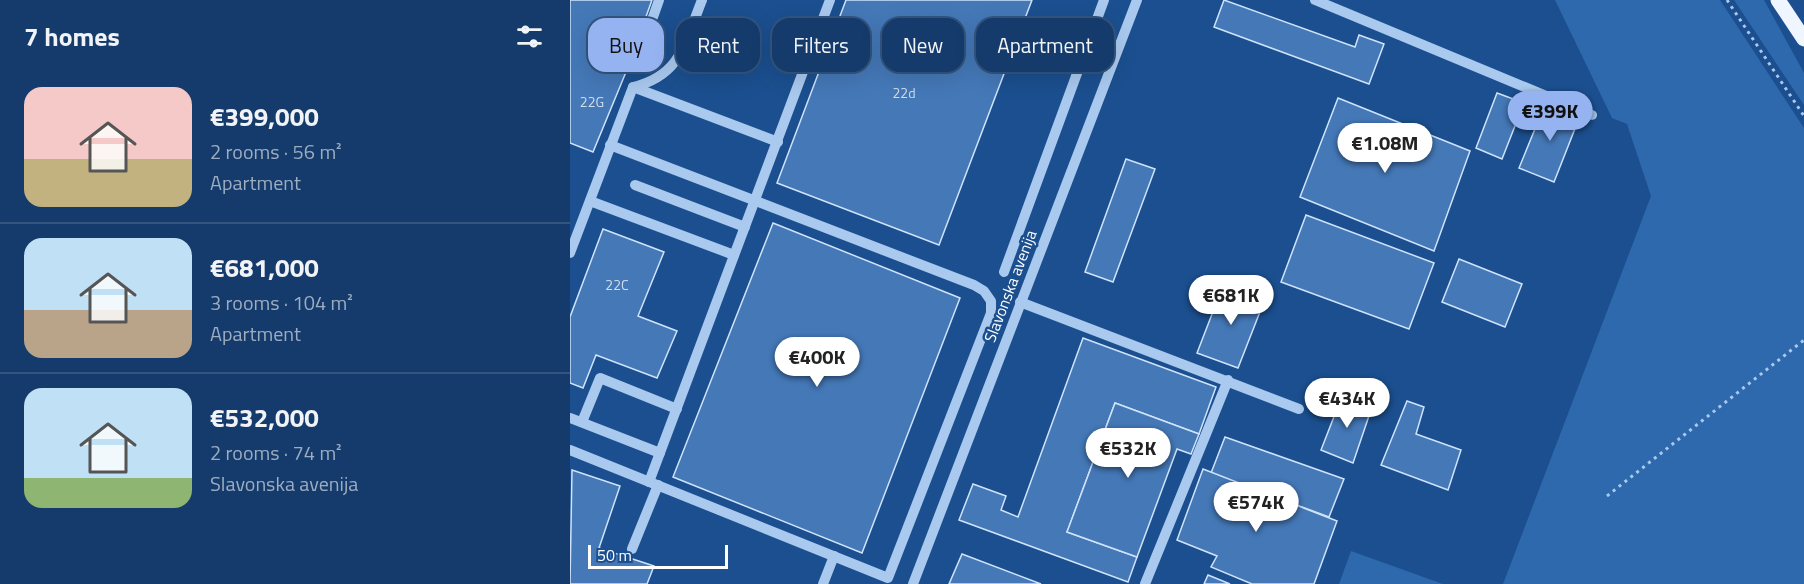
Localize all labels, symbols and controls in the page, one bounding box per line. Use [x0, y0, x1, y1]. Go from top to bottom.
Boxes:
text: 7 homes [24, 17, 120, 56]
chip: Buy [588, 18, 664, 72]
chip: Rent [676, 18, 760, 72]
chip: Filters [772, 18, 870, 72]
chip: New [882, 18, 964, 72]
chip: Apartment [976, 18, 1114, 72]
icon: filters [513, 20, 546, 53]
house number: 22d [892, 82, 916, 103]
house number: 22G [580, 91, 604, 112]
pin: €399K [1508, 91, 1592, 142]
text: €399K [1522, 95, 1578, 126]
text: €399,000 [210, 97, 319, 136]
icon: home [72, 111, 144, 183]
pin: €1.08M [1336, 123, 1434, 174]
text: €1.08M [1351, 127, 1419, 158]
text: 2 rooms · 56 m² [210, 136, 342, 167]
text: Apartment [210, 167, 301, 198]
street label: Slavonska avenija [978, 226, 1042, 346]
text: €681,000 [210, 248, 319, 287]
icon: home [72, 262, 144, 334]
house number: 22C [605, 274, 629, 295]
pin: €681K [1189, 275, 1273, 326]
text: €681K [1203, 279, 1259, 310]
text: 3 rooms · 104 m² [210, 287, 353, 318]
text: Apartment [210, 318, 301, 349]
pin: €400K [775, 337, 859, 388]
text: €400K [789, 341, 845, 372]
pin: €434K [1305, 378, 1389, 429]
text: €434K [1319, 382, 1375, 413]
text: €532,000 [210, 398, 319, 437]
icon: home [72, 412, 144, 484]
pin: €532K [1086, 428, 1170, 479]
text: €532K [1100, 432, 1156, 463]
text: 2 rooms · 74 m² [210, 437, 342, 468]
text: Slavonska avenija [210, 468, 358, 499]
pin: €574K [1214, 482, 1298, 533]
text: €574K [1228, 486, 1284, 517]
scale bar [588, 542, 728, 570]
text: 50 m [597, 543, 632, 567]

